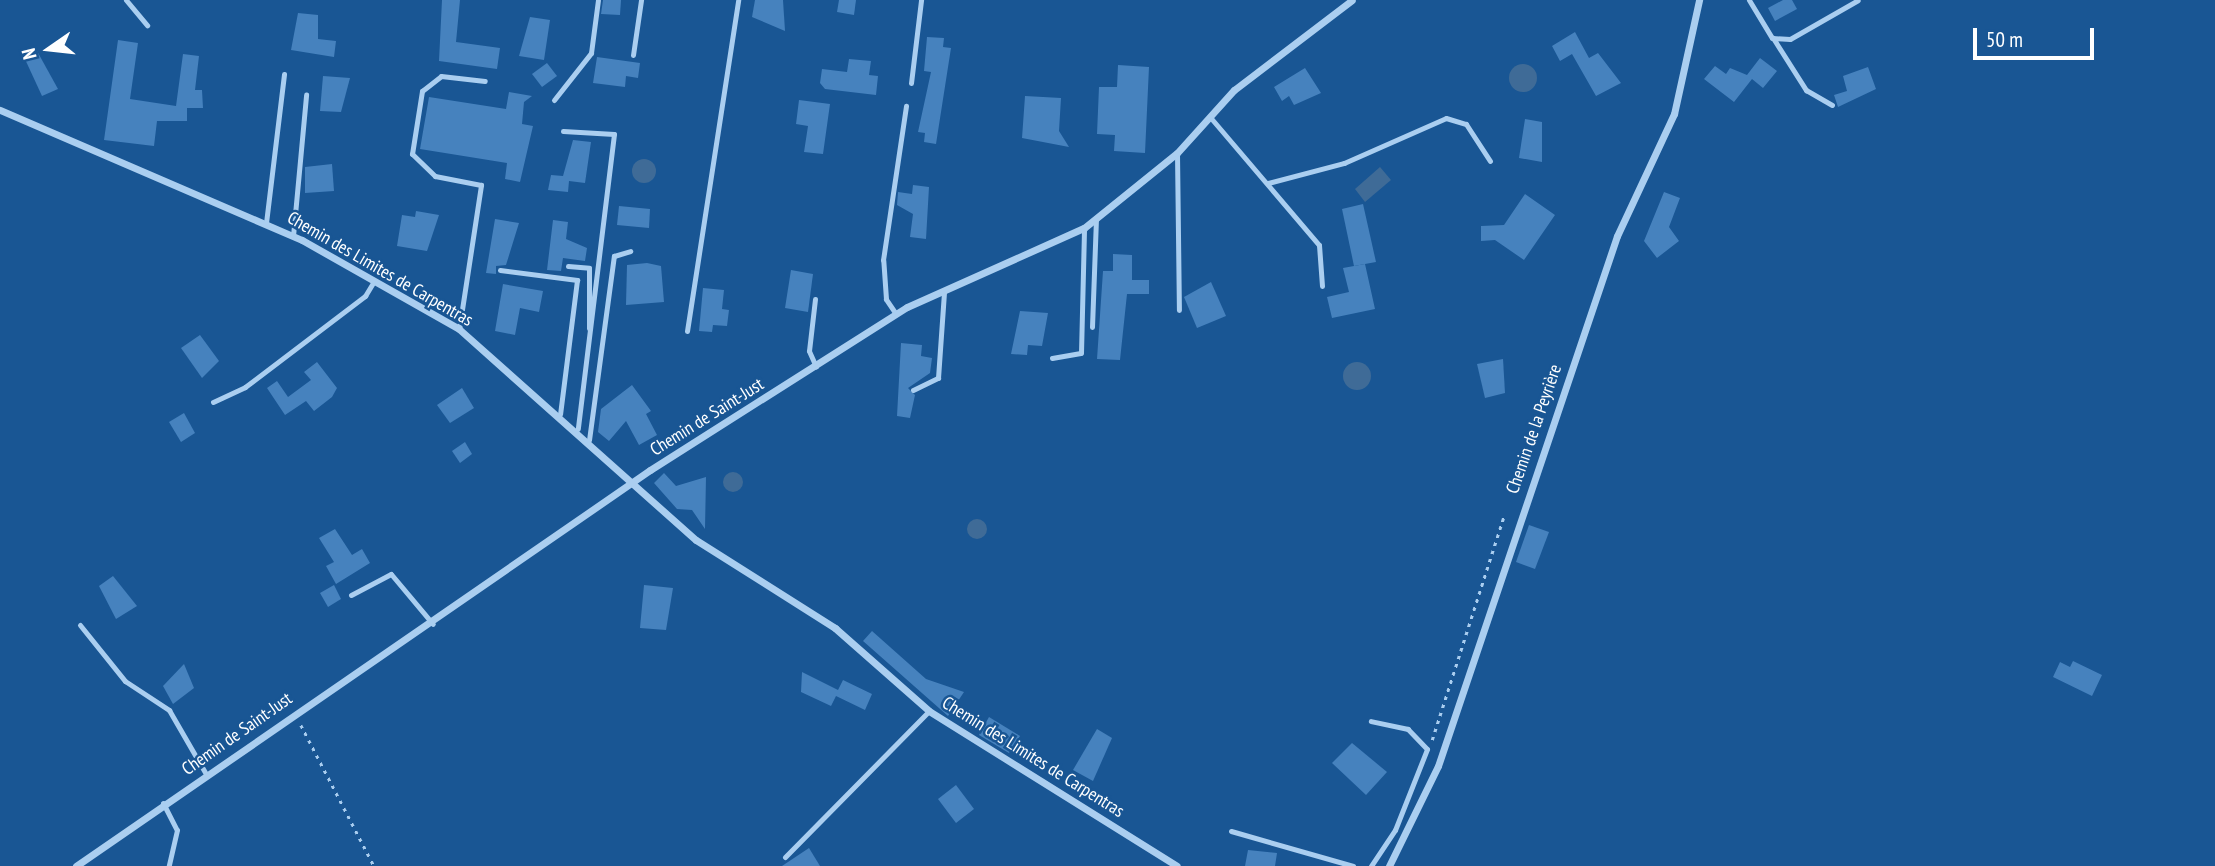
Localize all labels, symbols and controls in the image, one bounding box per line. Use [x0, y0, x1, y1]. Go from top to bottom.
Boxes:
north arrow [14, 14, 84, 84]
scale bar [1977, 14, 2098, 58]
text: 50 m [1986, 26, 2023, 53]
text: N [16, 46, 42, 62]
street label: Chemin des Limites de Carpentras [283, 207, 477, 331]
street label: Chemin de la Peyrière [1502, 362, 1566, 496]
street label: Chemin de Saint-Just [646, 373, 768, 461]
street label: Chemin de Saint-Just [178, 688, 296, 780]
street label: Chemin des Limites de Carpentras [938, 692, 1128, 822]

